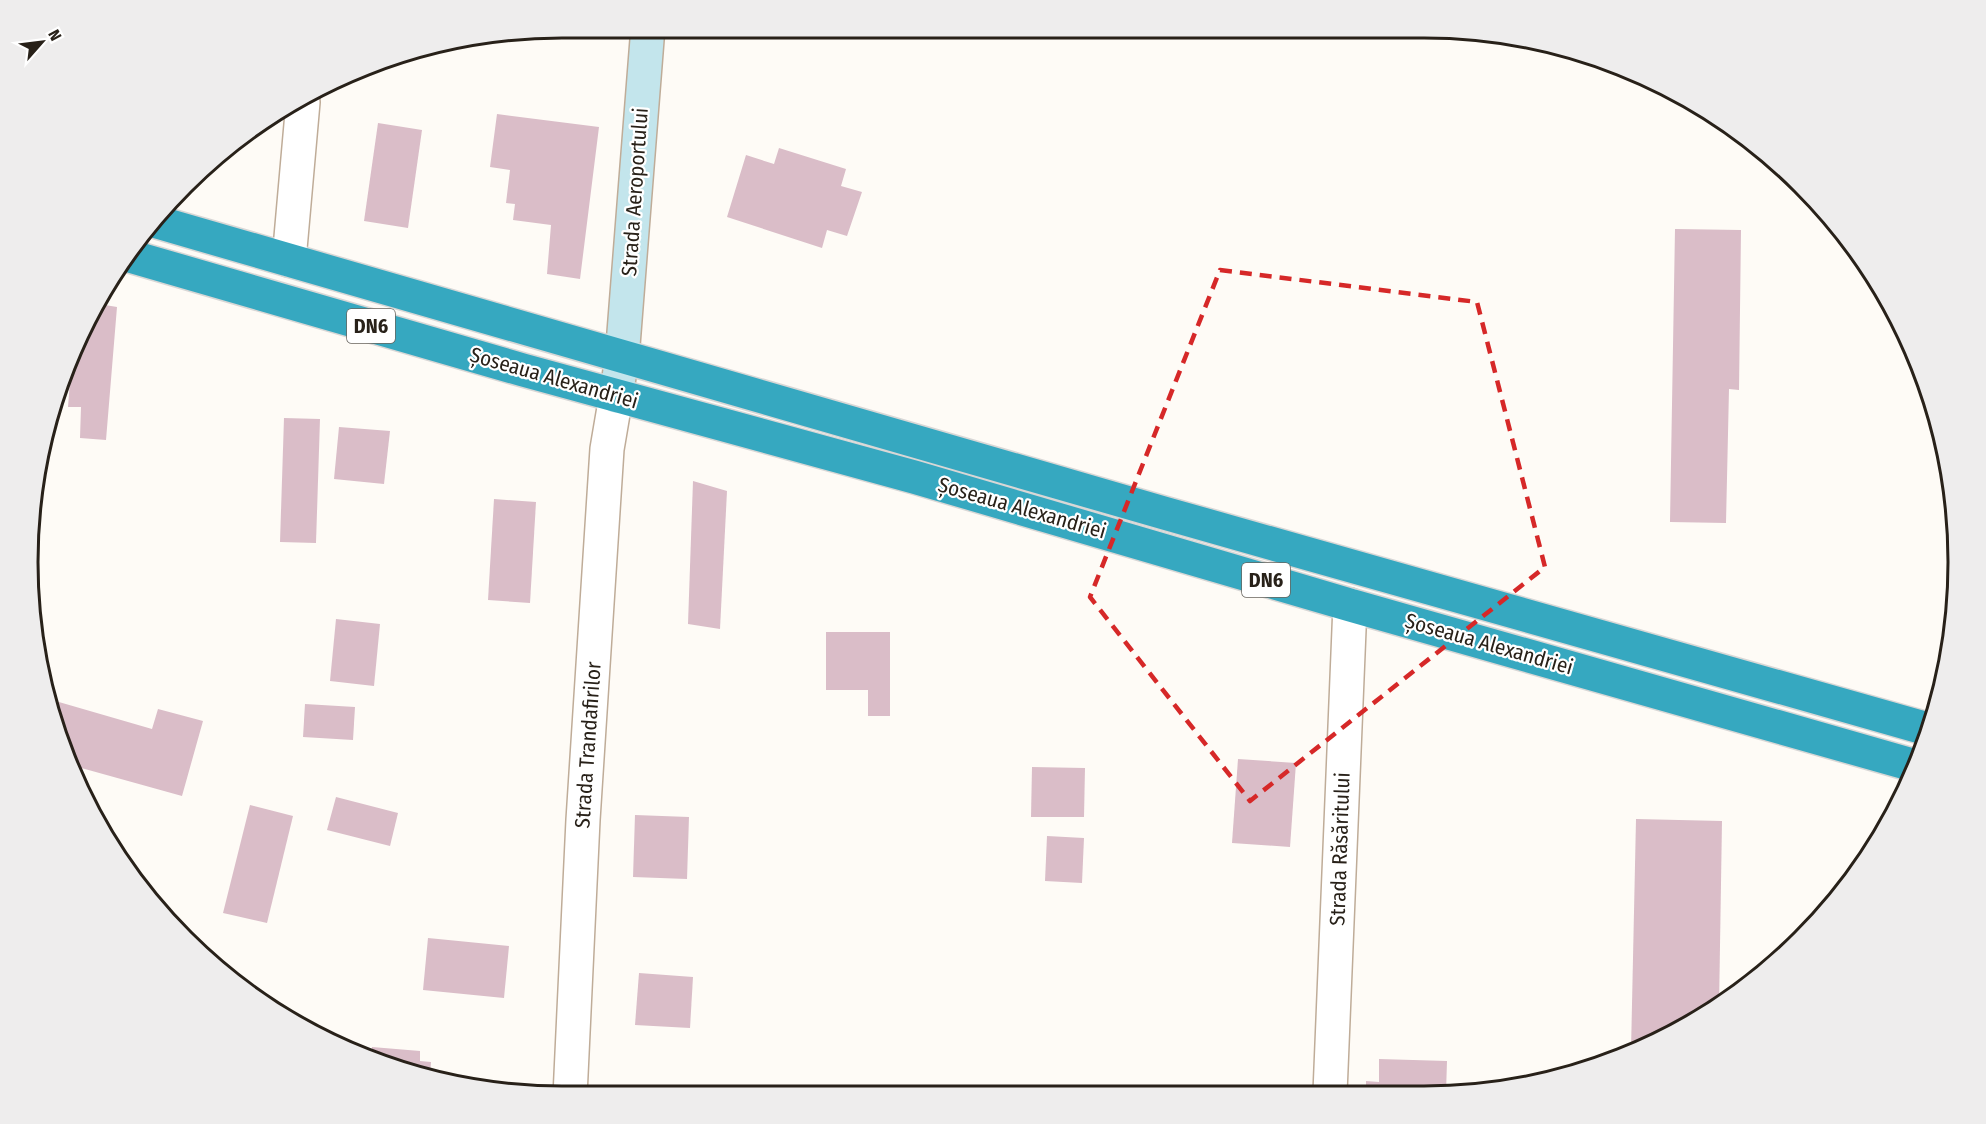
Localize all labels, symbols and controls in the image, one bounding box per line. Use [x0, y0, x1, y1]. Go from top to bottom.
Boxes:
north arrow [12, 12, 72, 72]
text: N [44, 26, 65, 44]
street label: Strada Aeroportului [616, 107, 654, 277]
road number: DN6 [347, 309, 395, 343]
street label: Șoseaua Alexandriei [467, 342, 641, 414]
street label: Șoseaua Alexandriei [935, 472, 1109, 544]
road number: DN6 [1242, 563, 1290, 597]
street label: Șoseaua Alexandriei [1402, 608, 1576, 680]
street label: Strada Trandafirilor [569, 660, 607, 829]
street label: Strada Răsăritului [1324, 772, 1356, 926]

